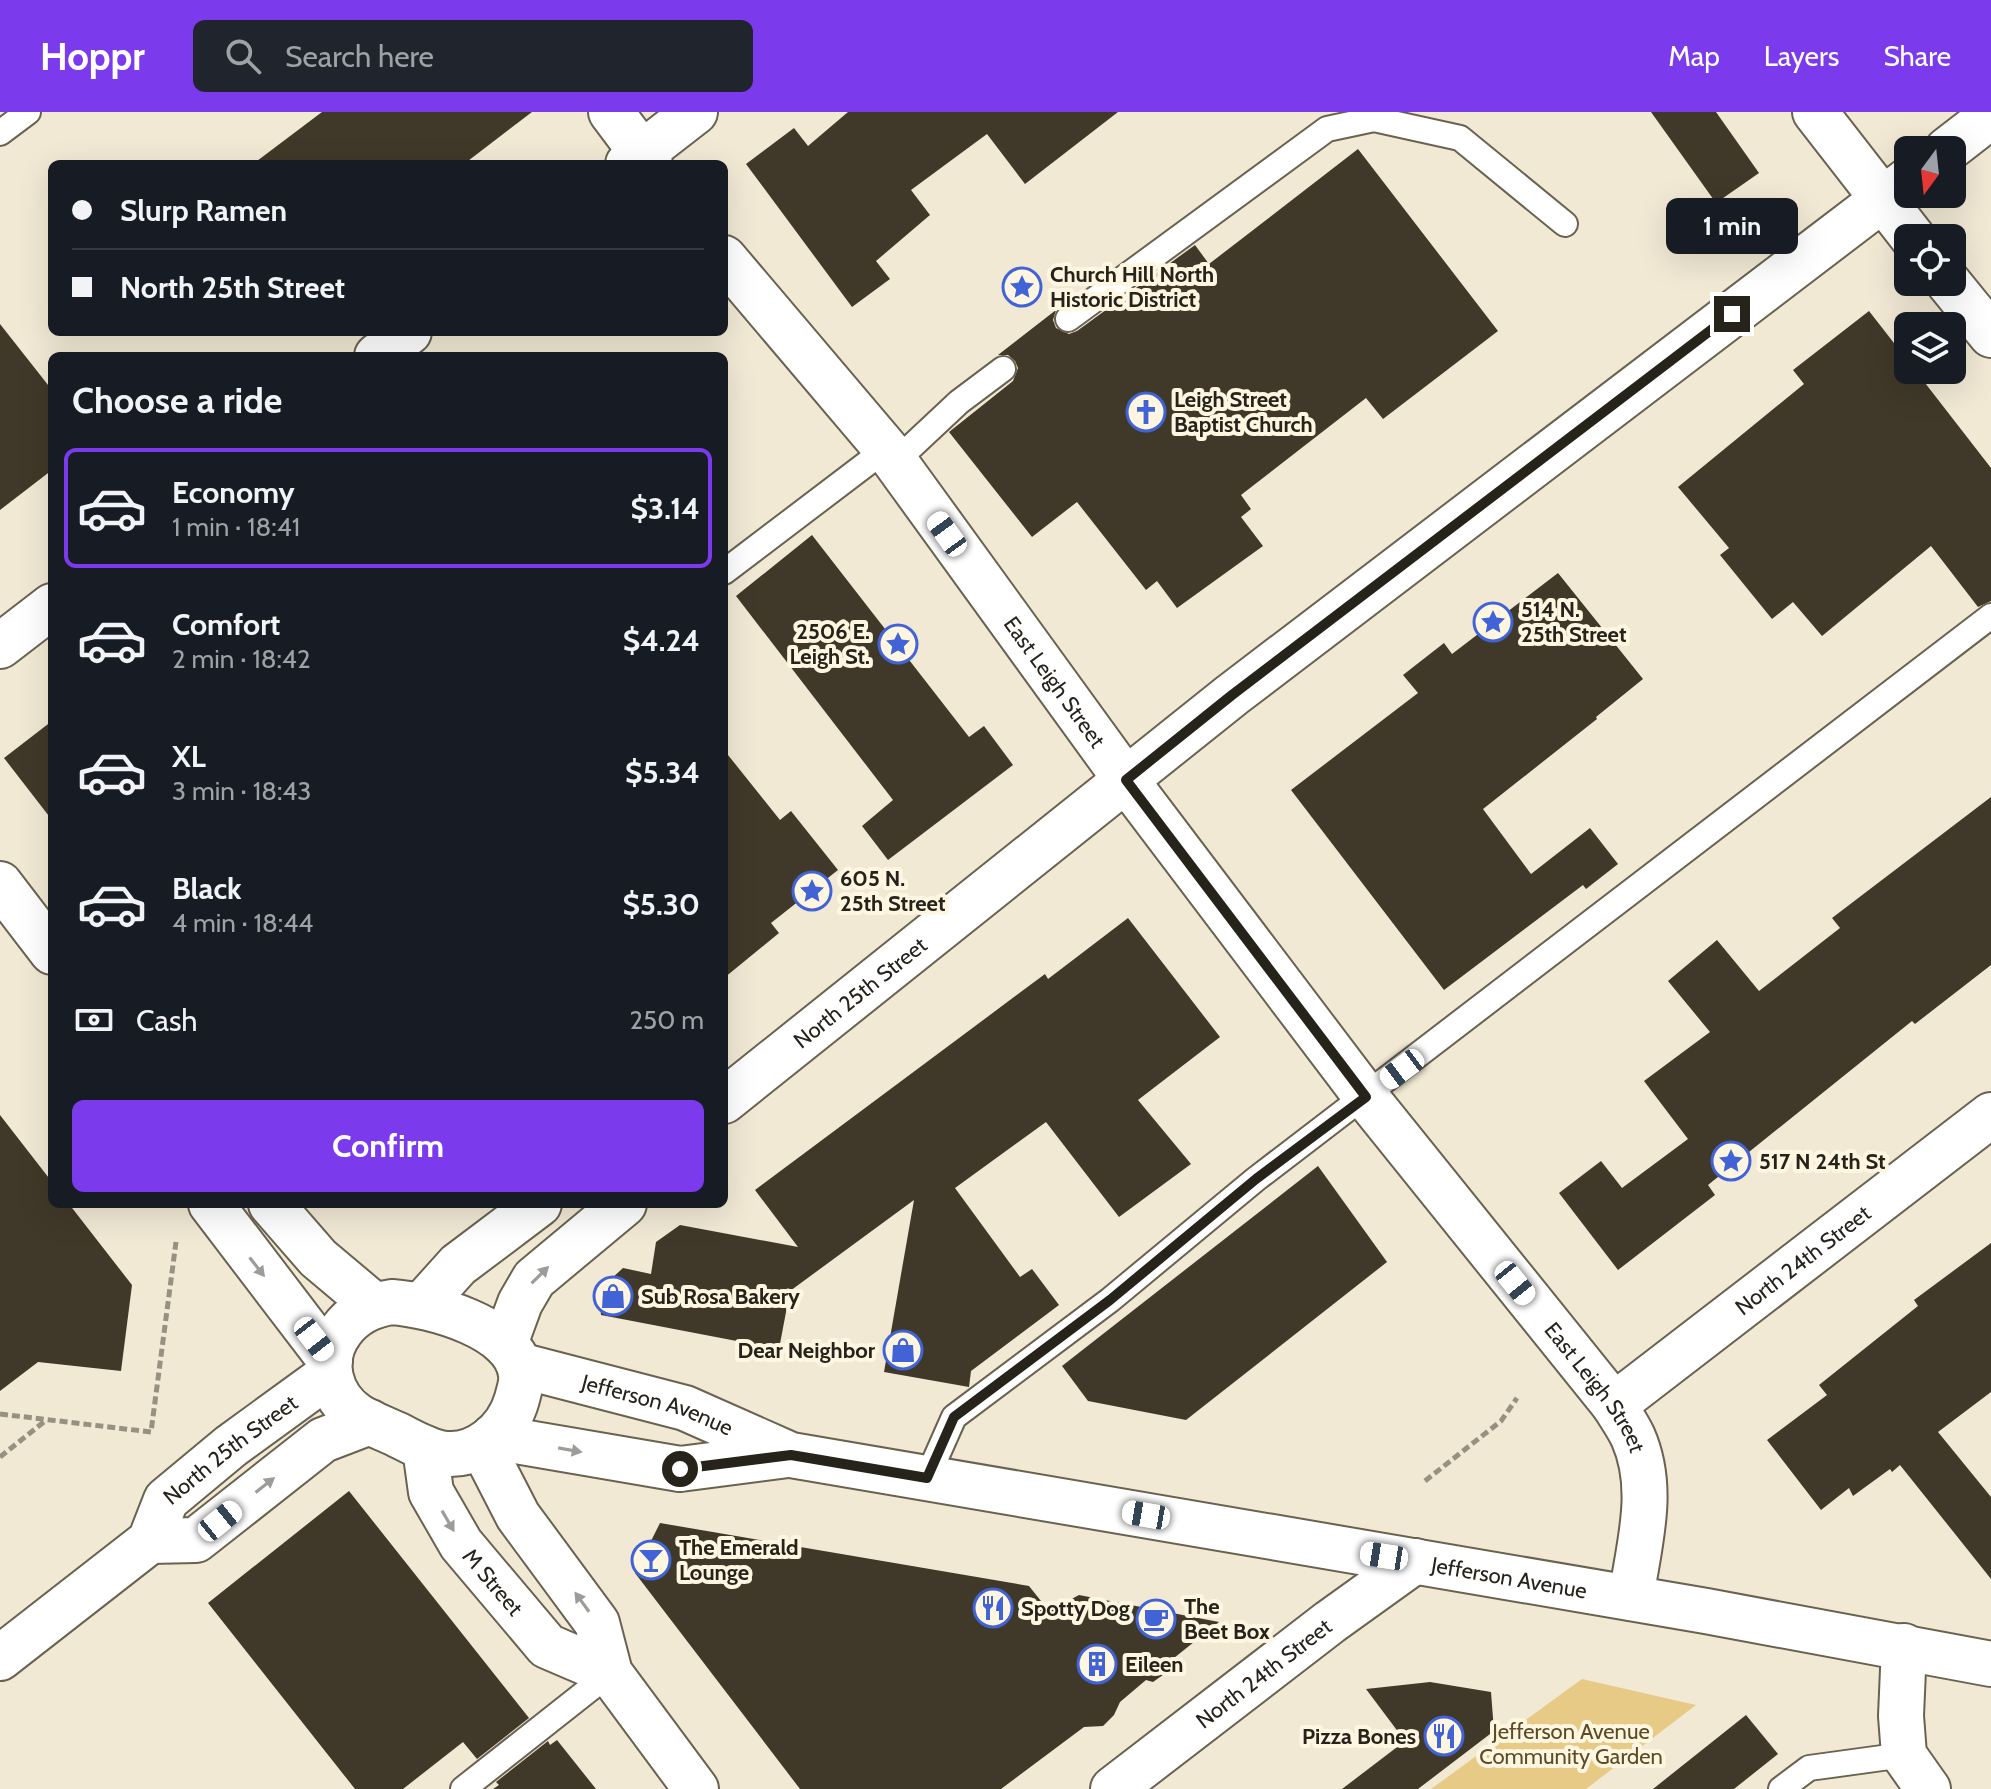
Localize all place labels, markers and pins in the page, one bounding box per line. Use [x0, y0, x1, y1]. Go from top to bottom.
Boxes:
place label: Church Hill North Historic District [1050, 261, 1214, 313]
place icon: Church Hill North Historic District [1001, 266, 1043, 308]
place label: Leigh Street Baptist Church [1174, 386, 1313, 438]
church icon: Leigh Street Baptist Church [1125, 391, 1167, 433]
place label: 514 N. 25th Street [1521, 596, 1627, 648]
place icon: 514 N. 25th Street [1472, 601, 1514, 643]
place label: 2506 E. Leigh St. [789, 618, 870, 670]
place icon: 2506 E. Leigh St. [877, 623, 919, 665]
place label: 605 N. 25th Street [840, 865, 946, 917]
place icon: 605 N. 25th Street [791, 870, 833, 912]
place icon: 517 N 24th St [1710, 1140, 1752, 1182]
place label: 517 N 24th St [1759, 1148, 1886, 1175]
shop icon: Sub Rosa Bakery [592, 1275, 634, 1317]
place label: Sub Rosa Bakery [641, 1283, 800, 1310]
shop icon: Dear Neighbor [882, 1329, 924, 1371]
place label: Dear Neighbor [737, 1337, 876, 1364]
place label: The Emerald Lounge [679, 1534, 799, 1586]
bar icon: The Emerald Lounge [630, 1539, 672, 1581]
restaurant icon: Spotty Dog [972, 1587, 1014, 1629]
place label: The Beet Box [1184, 1593, 1270, 1645]
place label: Spotty Dog [1021, 1595, 1130, 1622]
cafe icon: The Beet Box [1135, 1598, 1177, 1640]
building icon: Eileen [1076, 1643, 1118, 1685]
place label: Eileen [1125, 1651, 1184, 1678]
restaurant icon: Pizza Bones [1423, 1715, 1465, 1757]
place label: Pizza Bones [1302, 1723, 1416, 1750]

